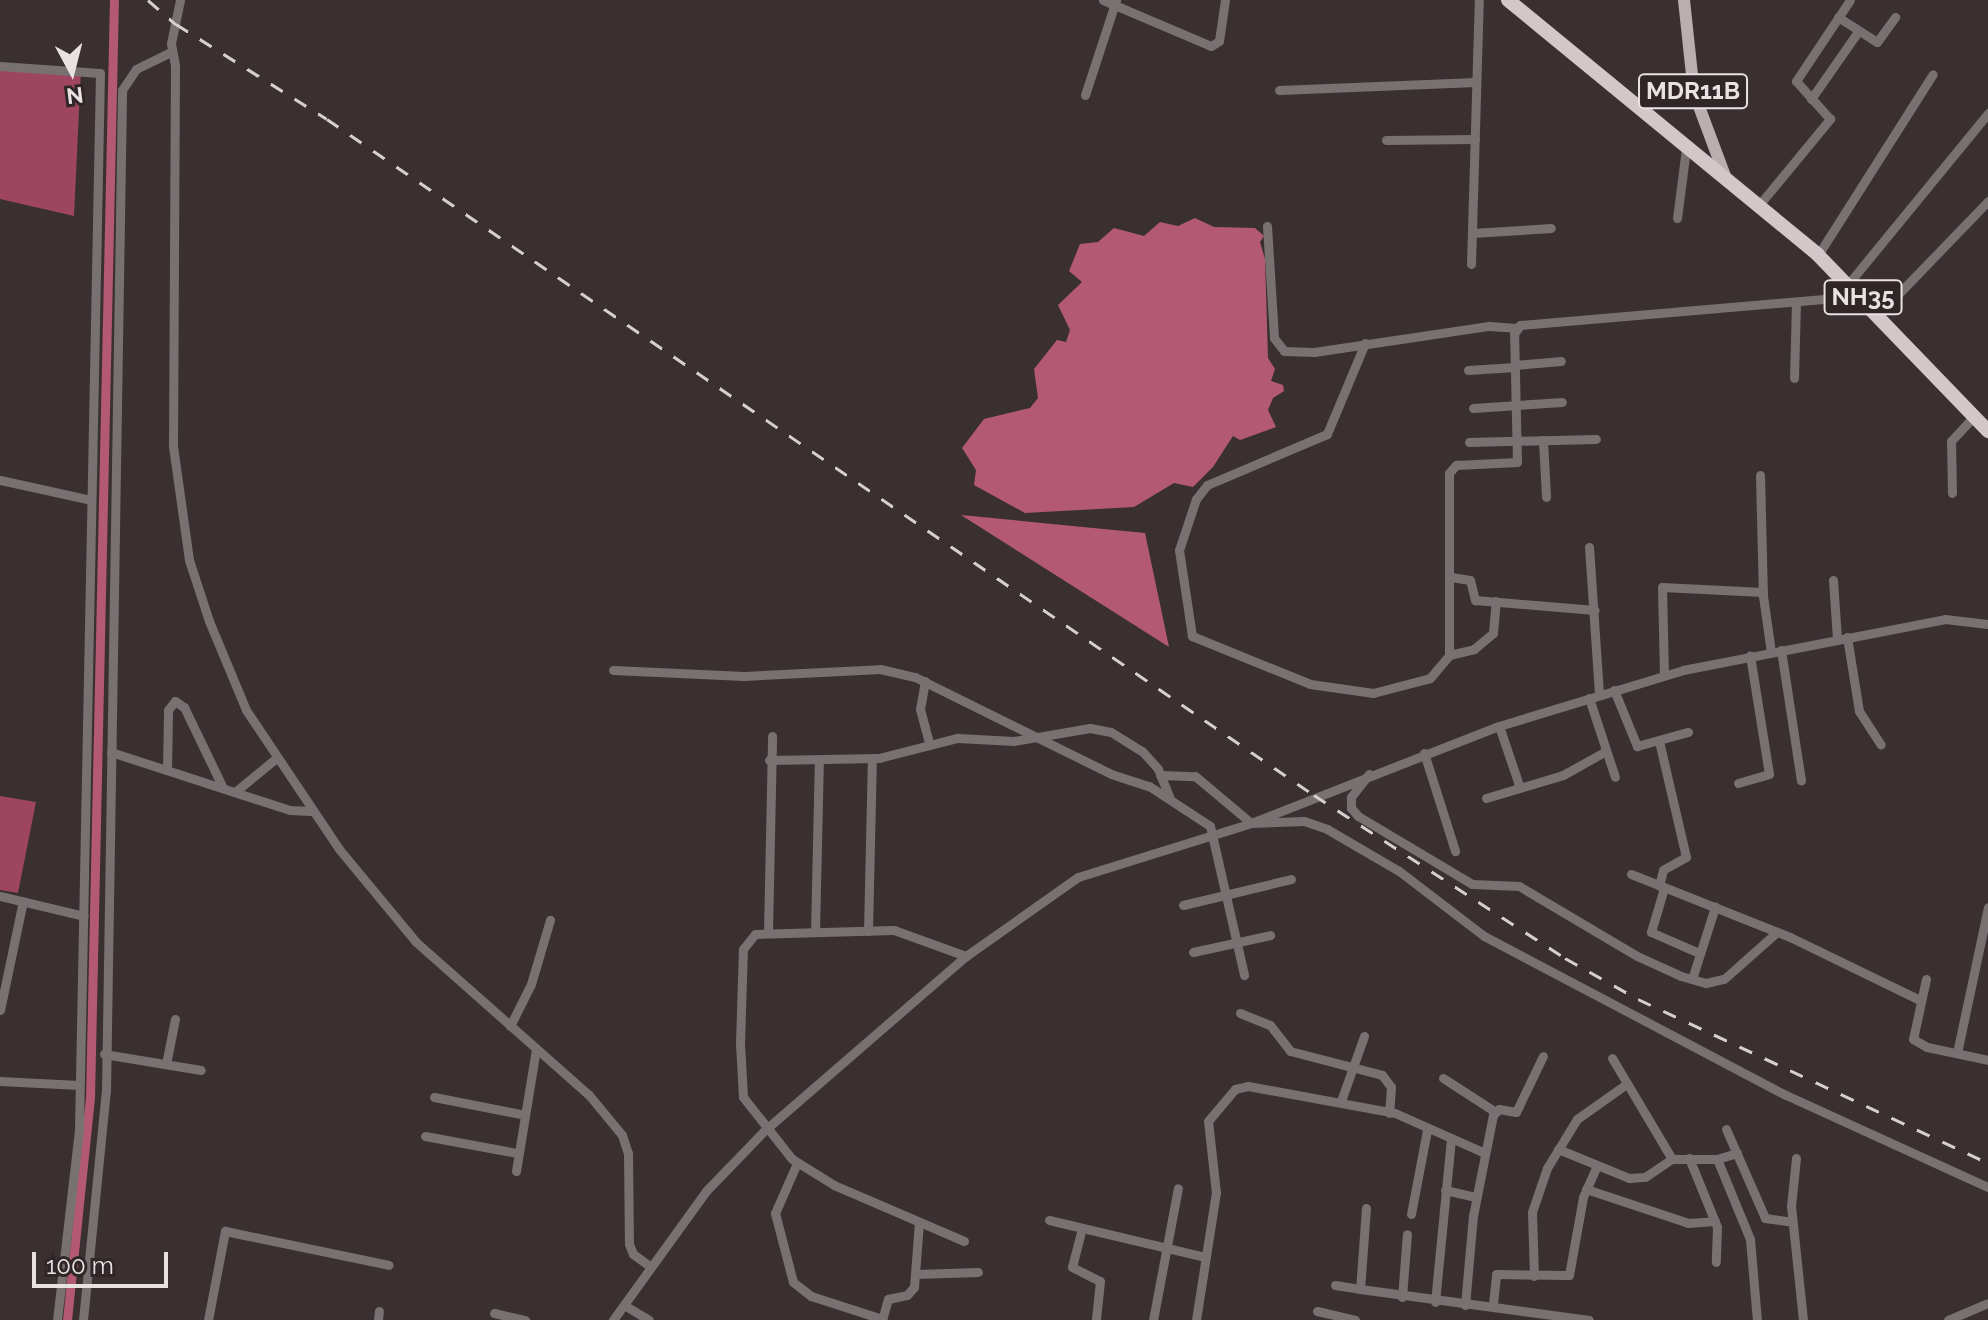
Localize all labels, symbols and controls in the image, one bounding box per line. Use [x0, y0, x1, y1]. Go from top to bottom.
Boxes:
north arrow [32, 32, 112, 112]
road number: MDR11B [1637, 71, 1749, 111]
text: N [65, 82, 85, 110]
road number: NH35 [1823, 277, 1903, 317]
scale bar [36, 1236, 172, 1286]
text: 100 m [46, 1251, 114, 1280]

